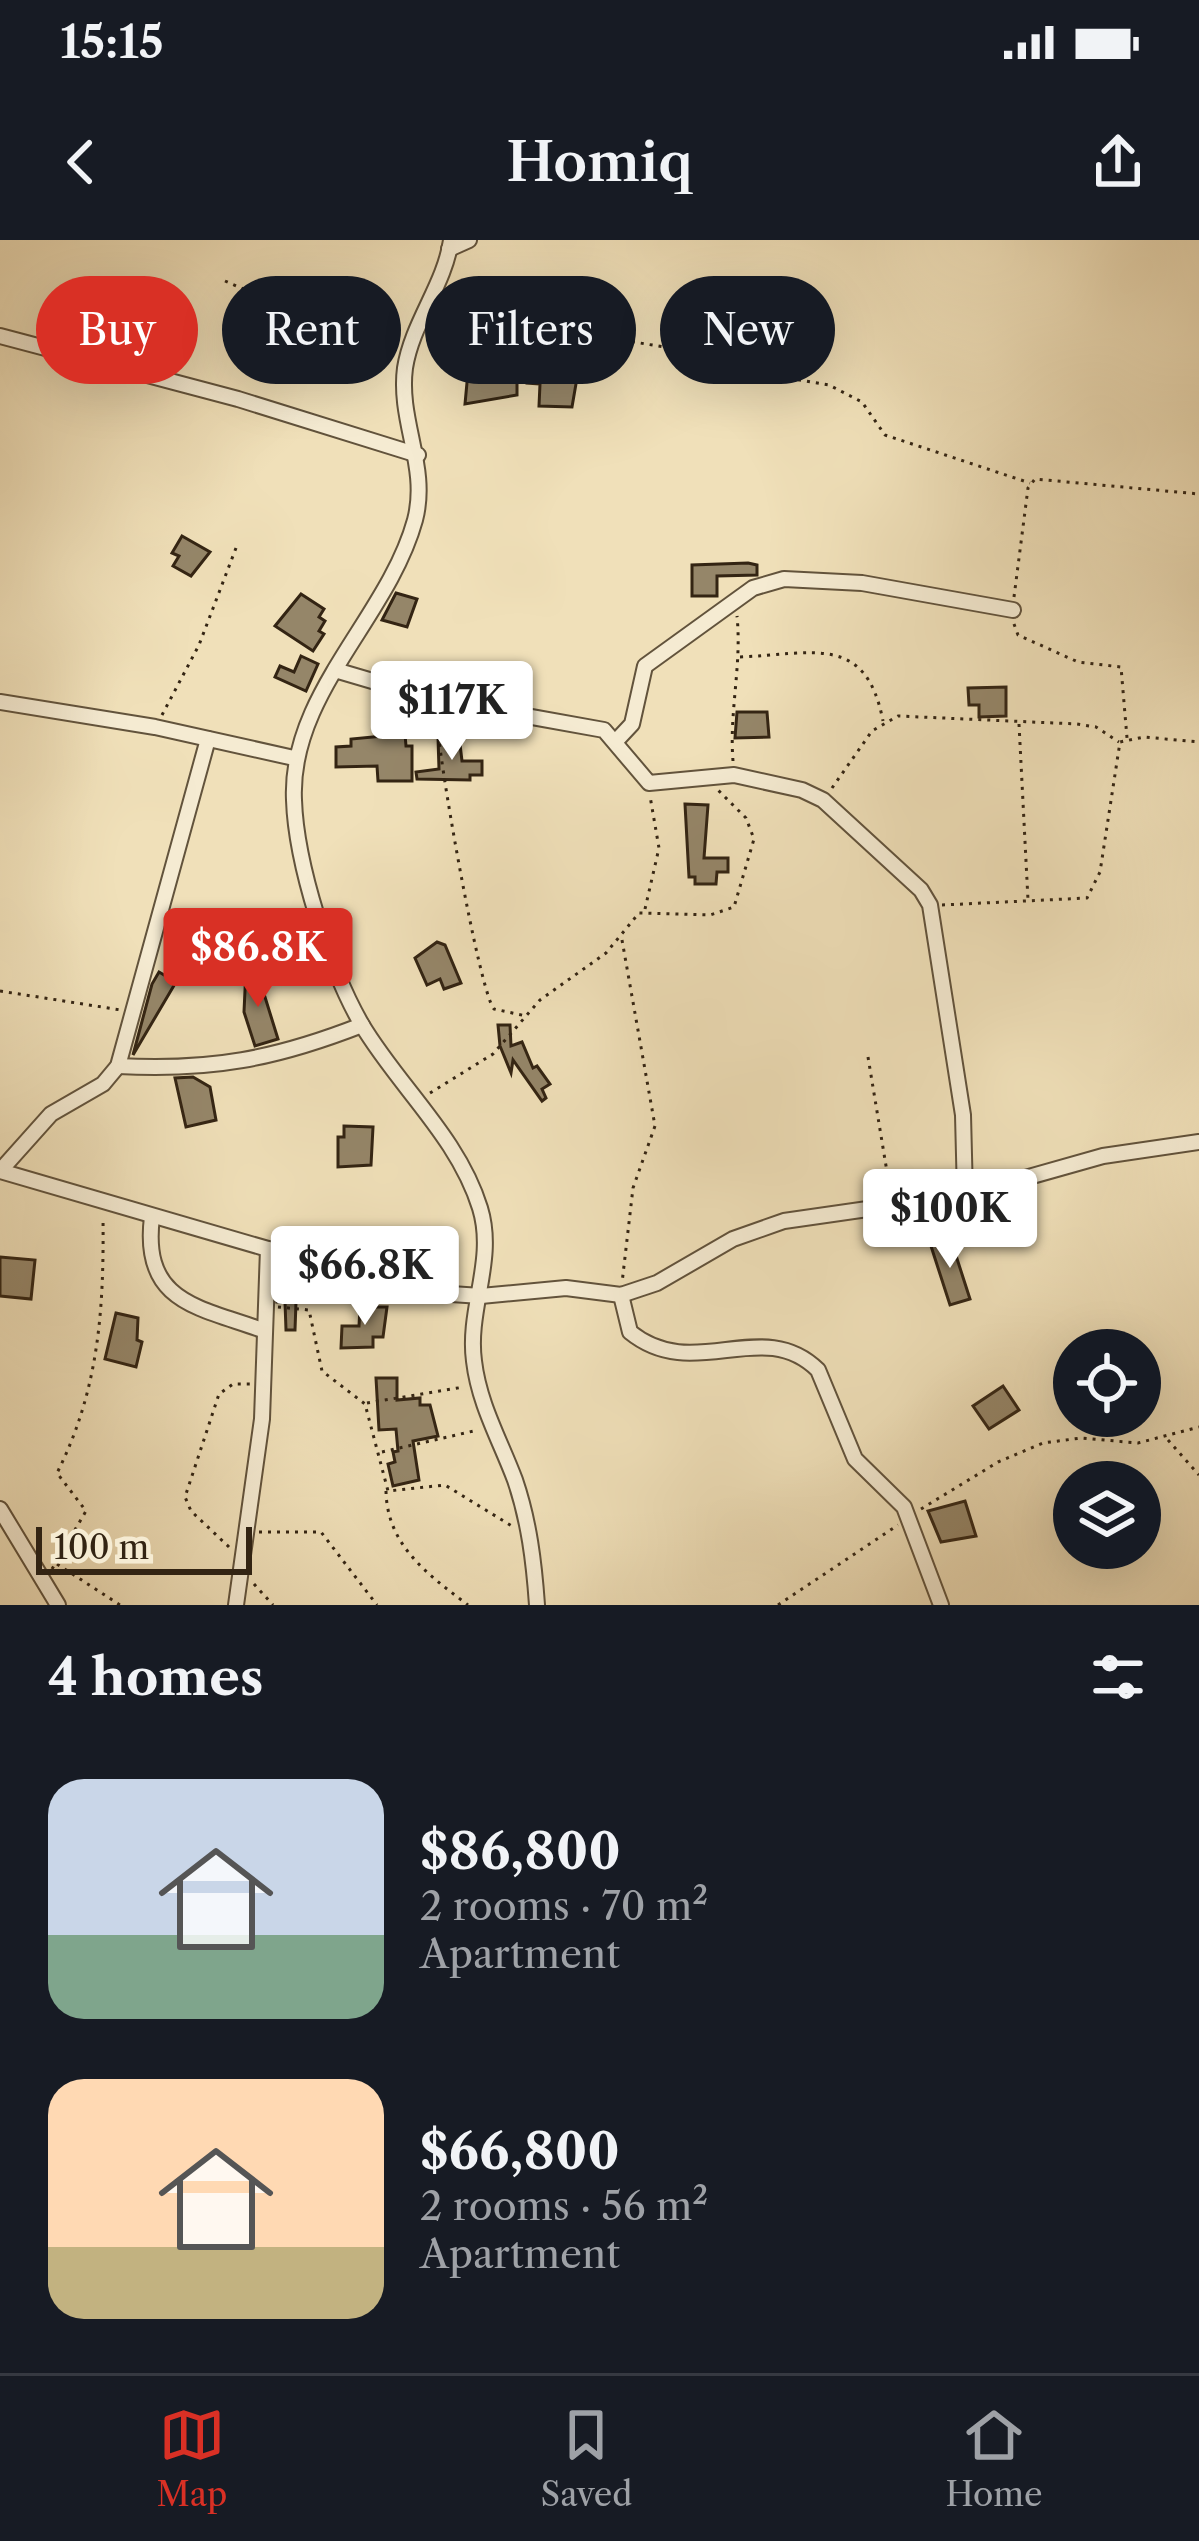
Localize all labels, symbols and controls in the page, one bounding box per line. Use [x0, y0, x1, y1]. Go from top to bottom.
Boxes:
text: 15:15 [60, 14, 164, 70]
icon: back [48, 129, 114, 195]
text: Homiq [506, 129, 693, 195]
icon: share [1085, 129, 1151, 195]
chip: Buy [36, 276, 198, 384]
chip: Rent [222, 276, 401, 384]
chip: Filters [425, 276, 636, 384]
chip: New [660, 276, 835, 384]
pin: $117K [368, 661, 536, 763]
text: $117K [398, 676, 506, 724]
pin: $86.8K [160, 908, 356, 1010]
text: $86.8K [190, 923, 326, 971]
pin: $100K [866, 1169, 1034, 1271]
text: $100K [890, 1184, 1010, 1232]
pin: $66.8K [267, 1226, 463, 1328]
text: $66.8K [298, 1241, 432, 1289]
map controls [1053, 1329, 1161, 1569]
button: locate [1053, 1329, 1161, 1437]
button: layers [1053, 1461, 1161, 1569]
scale bar [36, 1521, 252, 1574]
text: 100 m [54, 1527, 149, 1568]
icon: filters [1085, 1644, 1151, 1710]
text: 4 homes [48, 1646, 263, 1708]
text: $86,800 [420, 1820, 621, 1882]
icon: home [144, 1827, 288, 1971]
text: 2 rooms · 70 m² [420, 1882, 708, 1930]
text: Apartment [420, 1930, 620, 1978]
text: $66,800 [420, 2120, 620, 2182]
icon: home [144, 2127, 288, 2271]
text: 2 rooms · 56 m² [420, 2182, 708, 2230]
text: Apartment [420, 2230, 620, 2278]
tab: Map [157, 2402, 227, 2515]
tab: Saved [541, 2402, 632, 2515]
tab: Home [945, 2402, 1042, 2515]

